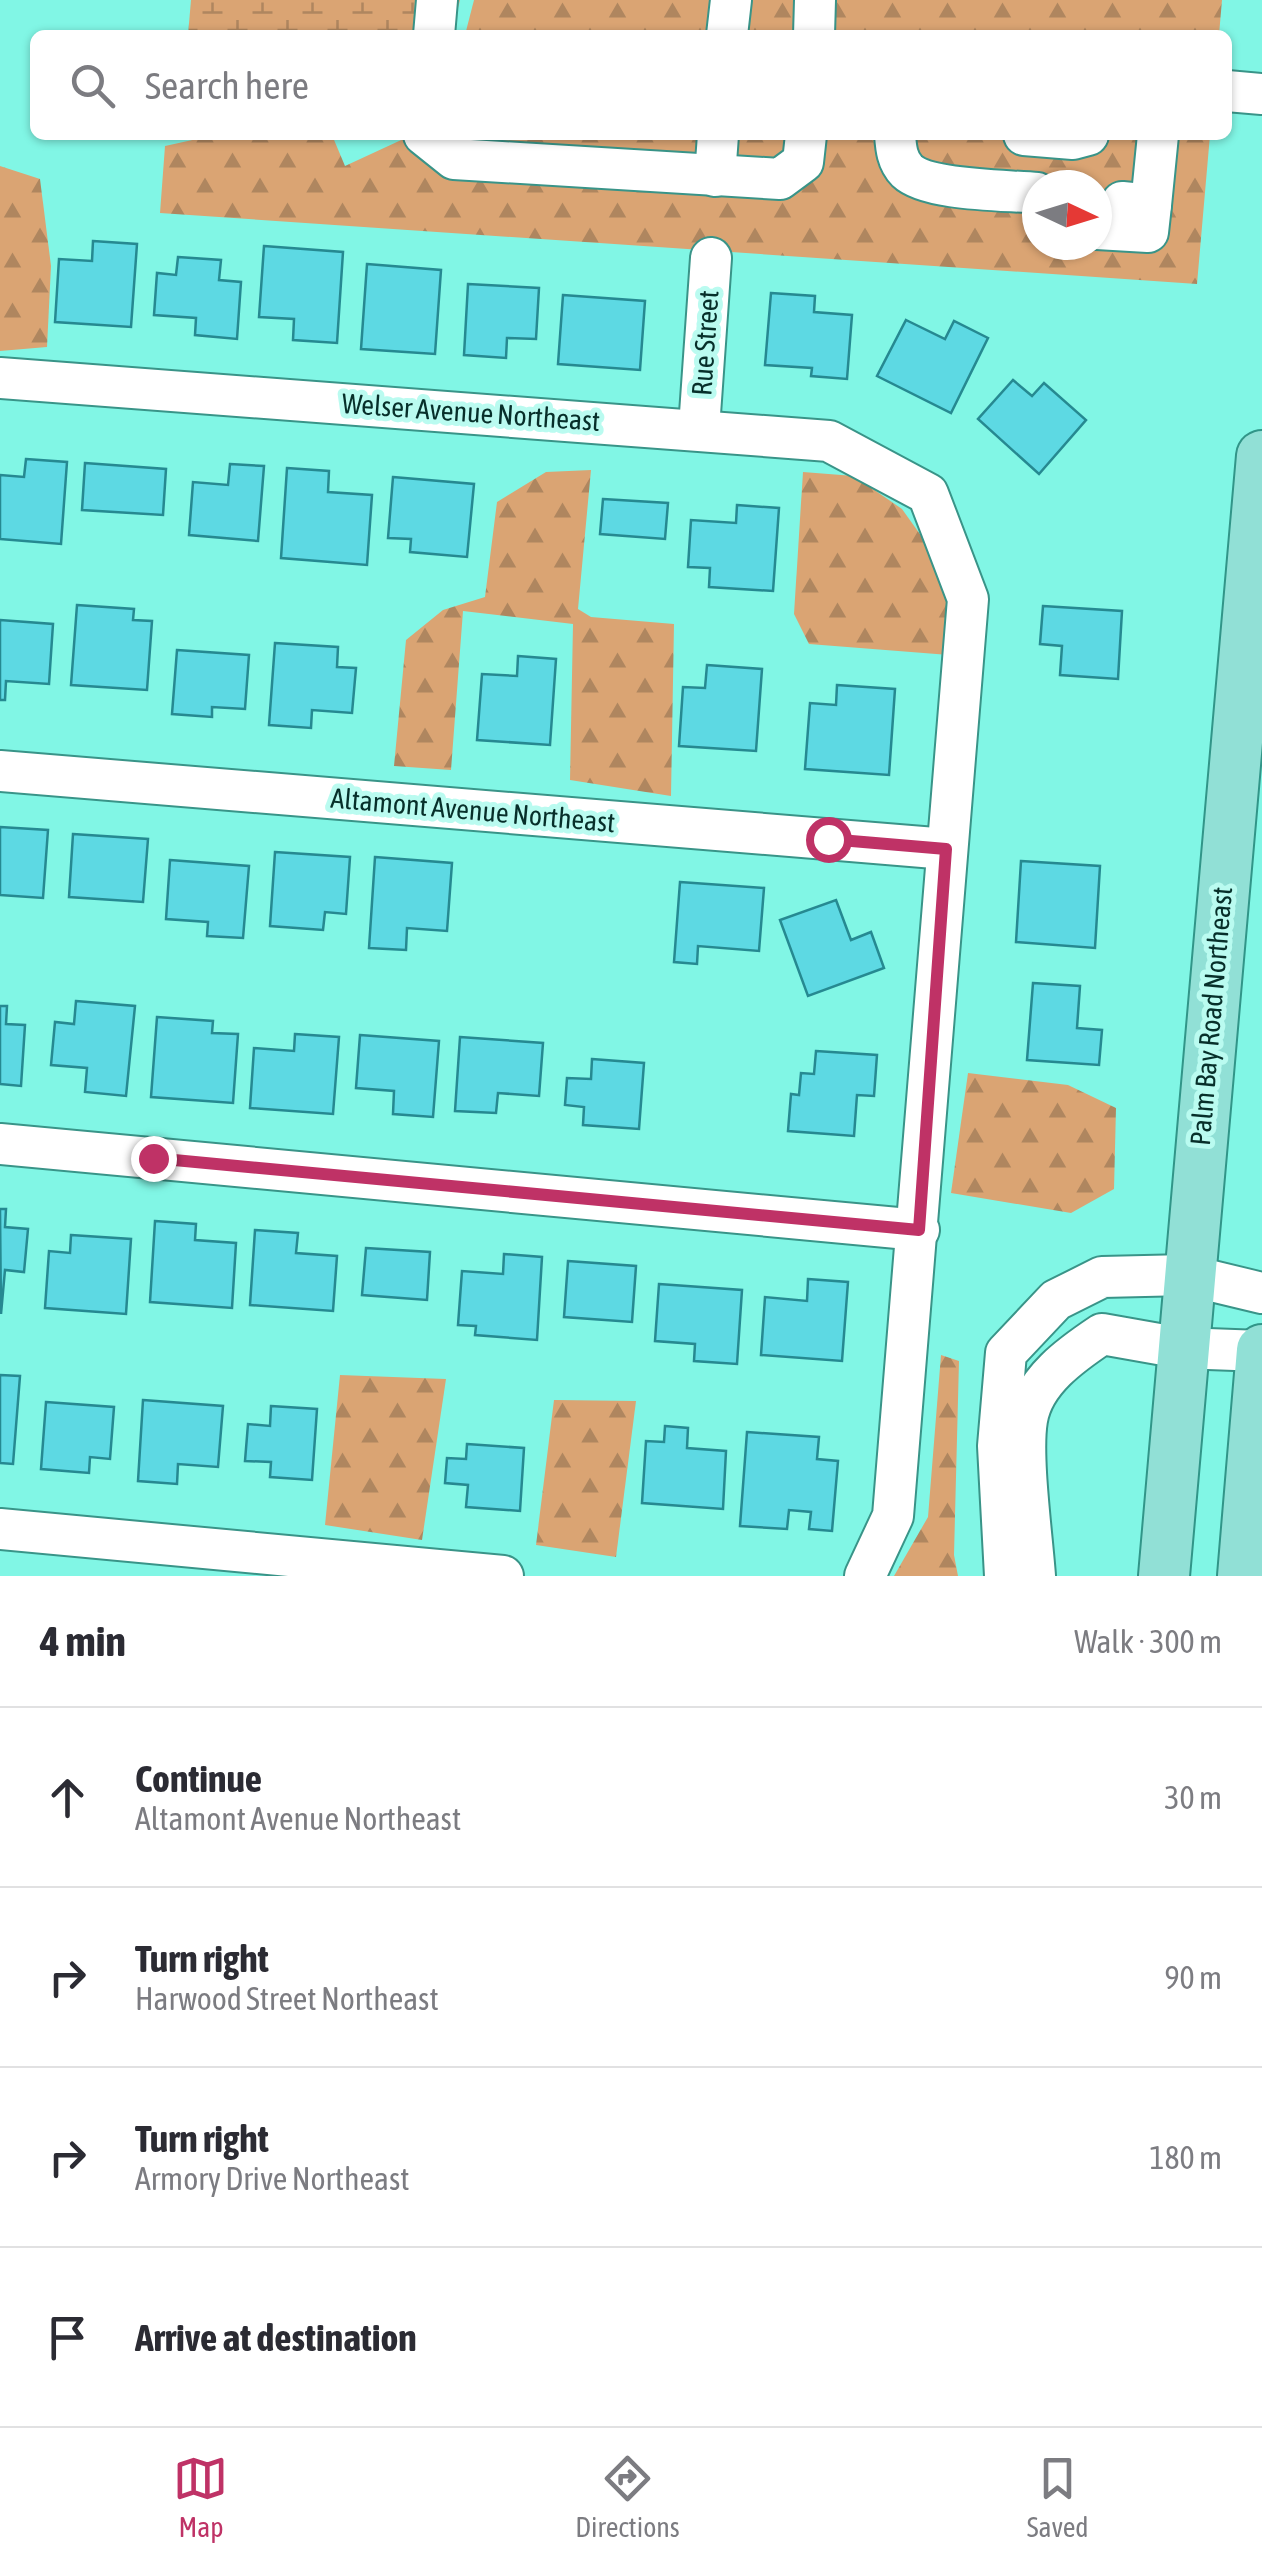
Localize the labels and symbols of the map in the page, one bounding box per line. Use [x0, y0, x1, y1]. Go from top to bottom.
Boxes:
north arrow [1022, 170, 1112, 260]
street label: Rue Street [685, 289, 725, 397]
street label: Welser Avenue Northeast [341, 387, 601, 437]
street label: Altamont Avenue Northeast [329, 782, 617, 838]
route start [806, 817, 852, 863]
street label: Palm Bay Road Northeast [1184, 885, 1238, 1147]
route end [131, 1136, 177, 1182]

